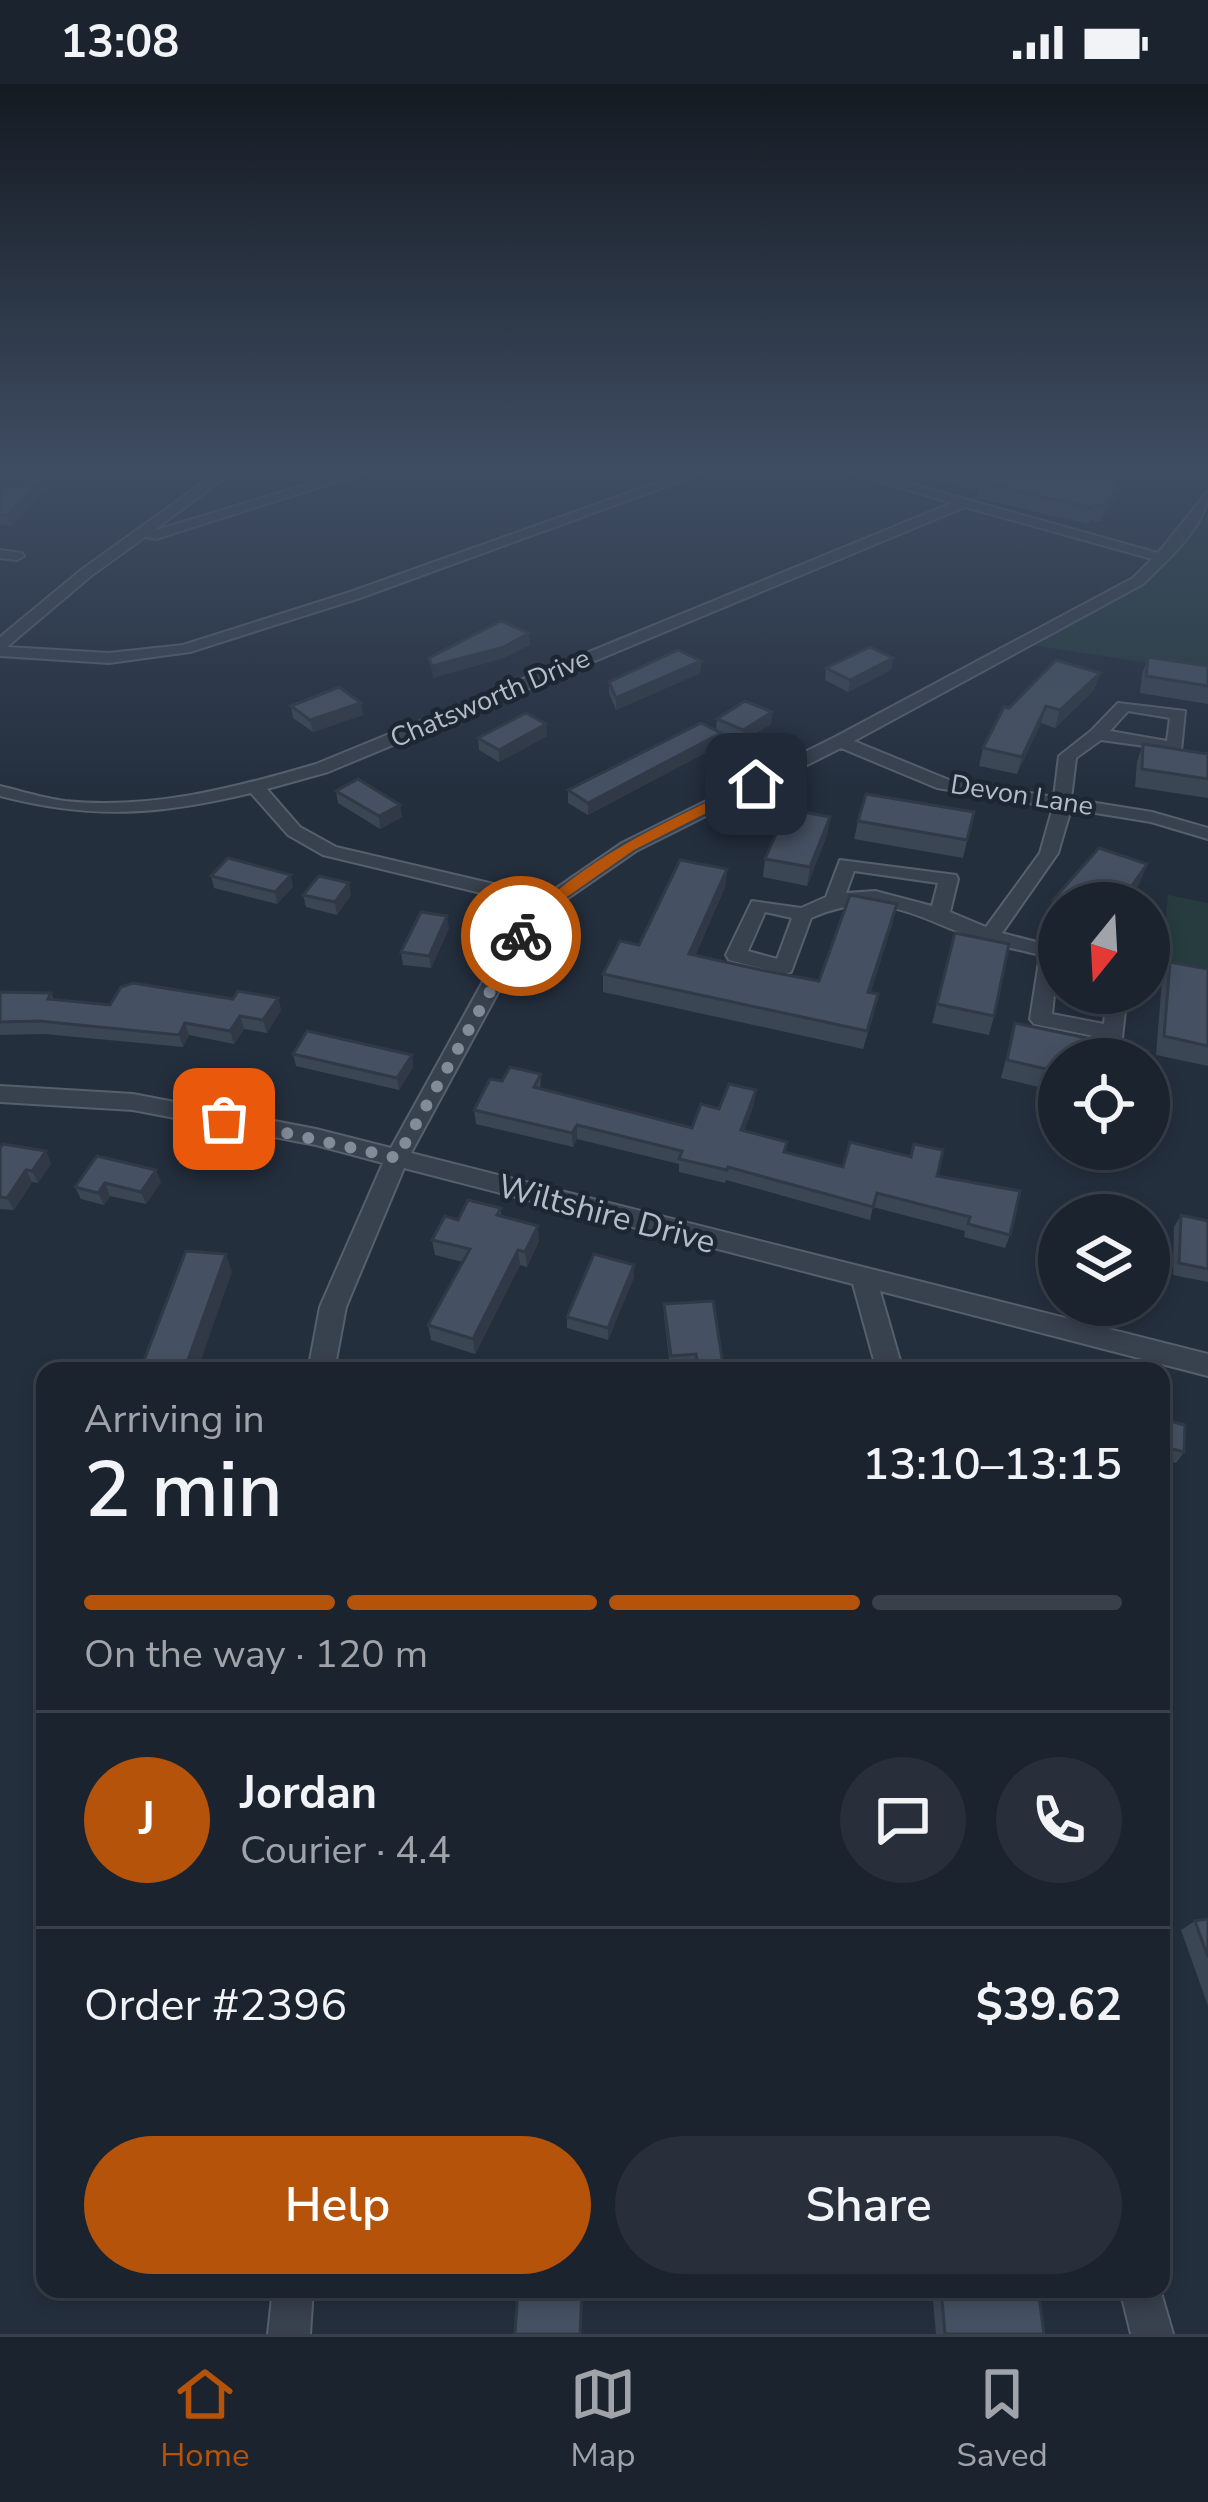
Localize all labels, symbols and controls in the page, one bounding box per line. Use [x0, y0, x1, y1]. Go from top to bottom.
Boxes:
text: 13:08 [60, 12, 179, 73]
street label: Chatsworth Drive [385, 640, 596, 757]
pin [705, 733, 807, 835]
icon: home [723, 751, 789, 817]
street label: Devon Lane [948, 766, 1096, 825]
courier [461, 876, 581, 996]
north arrow [1038, 882, 1170, 1014]
map controls [1038, 882, 1170, 1326]
icon: bike [488, 903, 554, 969]
button: locate [1038, 1038, 1170, 1170]
pin [173, 1068, 275, 1170]
icon: bag [191, 1086, 257, 1152]
street label: Wiltshire Drive [493, 1164, 720, 1265]
button: layers [1038, 1194, 1170, 1326]
text: Arriving in [84, 1393, 265, 1446]
text: 13:10–13:15 [862, 1434, 1122, 1495]
text: 2 min [84, 1437, 283, 1544]
text: On the way · 120 m [84, 1628, 428, 1681]
button: chat [840, 1757, 966, 1883]
button: phone [996, 1757, 1122, 1883]
text: Jordan [240, 1763, 377, 1824]
text: J [139, 1789, 155, 1850]
text: Courier · 4.4 [240, 1824, 451, 1877]
text: Order #2396 [84, 1975, 347, 2036]
text: $39.62 [976, 1975, 1122, 2036]
button: Help [84, 2136, 591, 2274]
button: Share [615, 2136, 1122, 2274]
tab: Home [160, 2361, 250, 2478]
tab: Map [570, 2361, 636, 2478]
tab: Saved [957, 2361, 1048, 2478]

